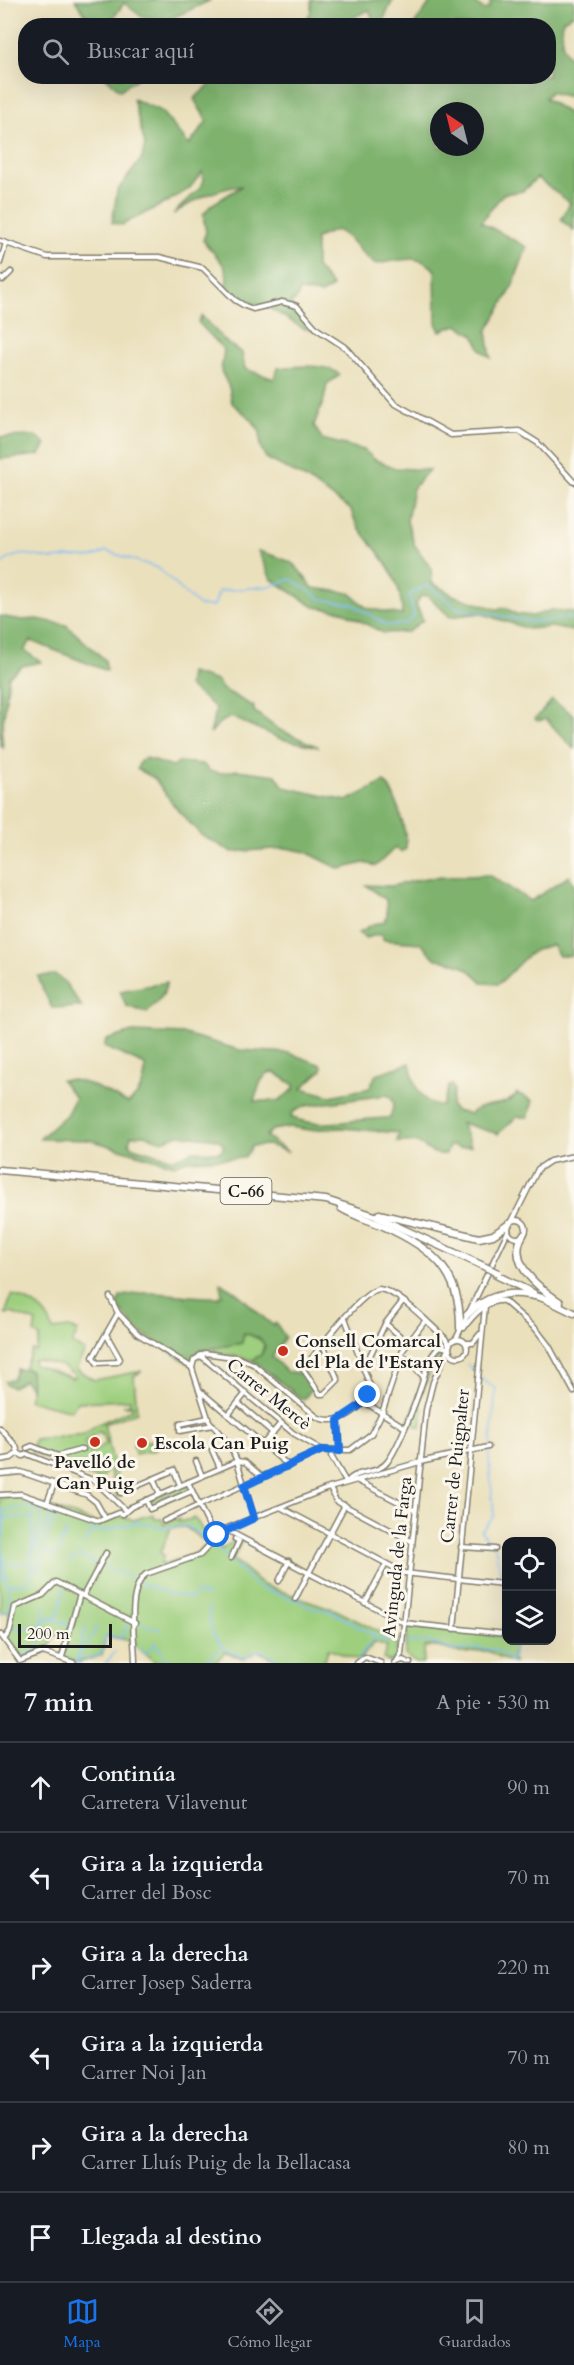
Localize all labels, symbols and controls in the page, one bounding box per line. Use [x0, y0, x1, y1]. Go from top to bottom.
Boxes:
search box [18, 18, 556, 84]
icon: search [39, 35, 72, 68]
text: Buscar aquí [87, 36, 194, 66]
north arrow [430, 102, 484, 156]
road number: C-66 [220, 1178, 272, 1204]
place label: Consell Comarcal del Pla de l'Estany [295, 1329, 445, 1375]
marker: Consell Comarcal del Pla de l'Estany [276, 1344, 290, 1358]
street label: Carrer Mercè [221, 1352, 316, 1436]
route end [354, 1381, 380, 1407]
street label: Carrer de Puigpalter [435, 1387, 476, 1544]
place label: Escola Can Puig [154, 1431, 288, 1456]
marker: Pavelló de Can Puig [88, 1435, 102, 1449]
marker: Escola Can Puig [135, 1436, 149, 1450]
place label: Pavelló de Can Puig [54, 1450, 136, 1496]
street label: Avinguda de la Farga [377, 1475, 418, 1639]
route start [203, 1521, 229, 1547]
map controls [502, 1537, 556, 1645]
button: locate [502, 1537, 556, 1591]
button: layers [502, 1591, 556, 1645]
scale bar [18, 1621, 112, 1648]
text: 200 m [27, 1623, 69, 1645]
text: 7 min [24, 1685, 93, 1720]
text: A pie · 530 m [436, 1689, 550, 1716]
text: Continúa [81, 1759, 176, 1789]
icon: ahead [24, 1771, 57, 1804]
text: 90 m [507, 1774, 550, 1801]
text: Carretera Vilavenut [81, 1789, 247, 1816]
text: Gira a la izquierda [81, 1849, 264, 1879]
icon: left [24, 1861, 57, 1894]
text: 70 m [507, 1864, 550, 1891]
text: Carrer del Bosc [81, 1879, 212, 1906]
text: Gira a la derecha [81, 1939, 249, 1969]
icon: right [24, 1951, 57, 1984]
text: 220 m [497, 1954, 550, 1981]
text: Carrer Josep Saderra [81, 1969, 252, 1996]
text: Gira a la izquierda [81, 2029, 264, 2059]
icon: left [24, 2041, 57, 2074]
text: 70 m [507, 2044, 550, 2071]
text: Carrer Noi Jan [81, 2059, 207, 2086]
text: Gira a la derecha [81, 2119, 249, 2149]
icon: right [24, 2131, 57, 2164]
text: 80 m [507, 2134, 550, 2161]
text: Carrer Lluís Puig de la Bellacasa [81, 2149, 351, 2176]
icon: arrive [24, 2221, 57, 2254]
text: Llegada al destino [81, 2222, 262, 2252]
tab: Mapa [63, 2295, 101, 2353]
tab: Cómo llegar [227, 2295, 312, 2353]
tab: Guardados [439, 2295, 511, 2353]

